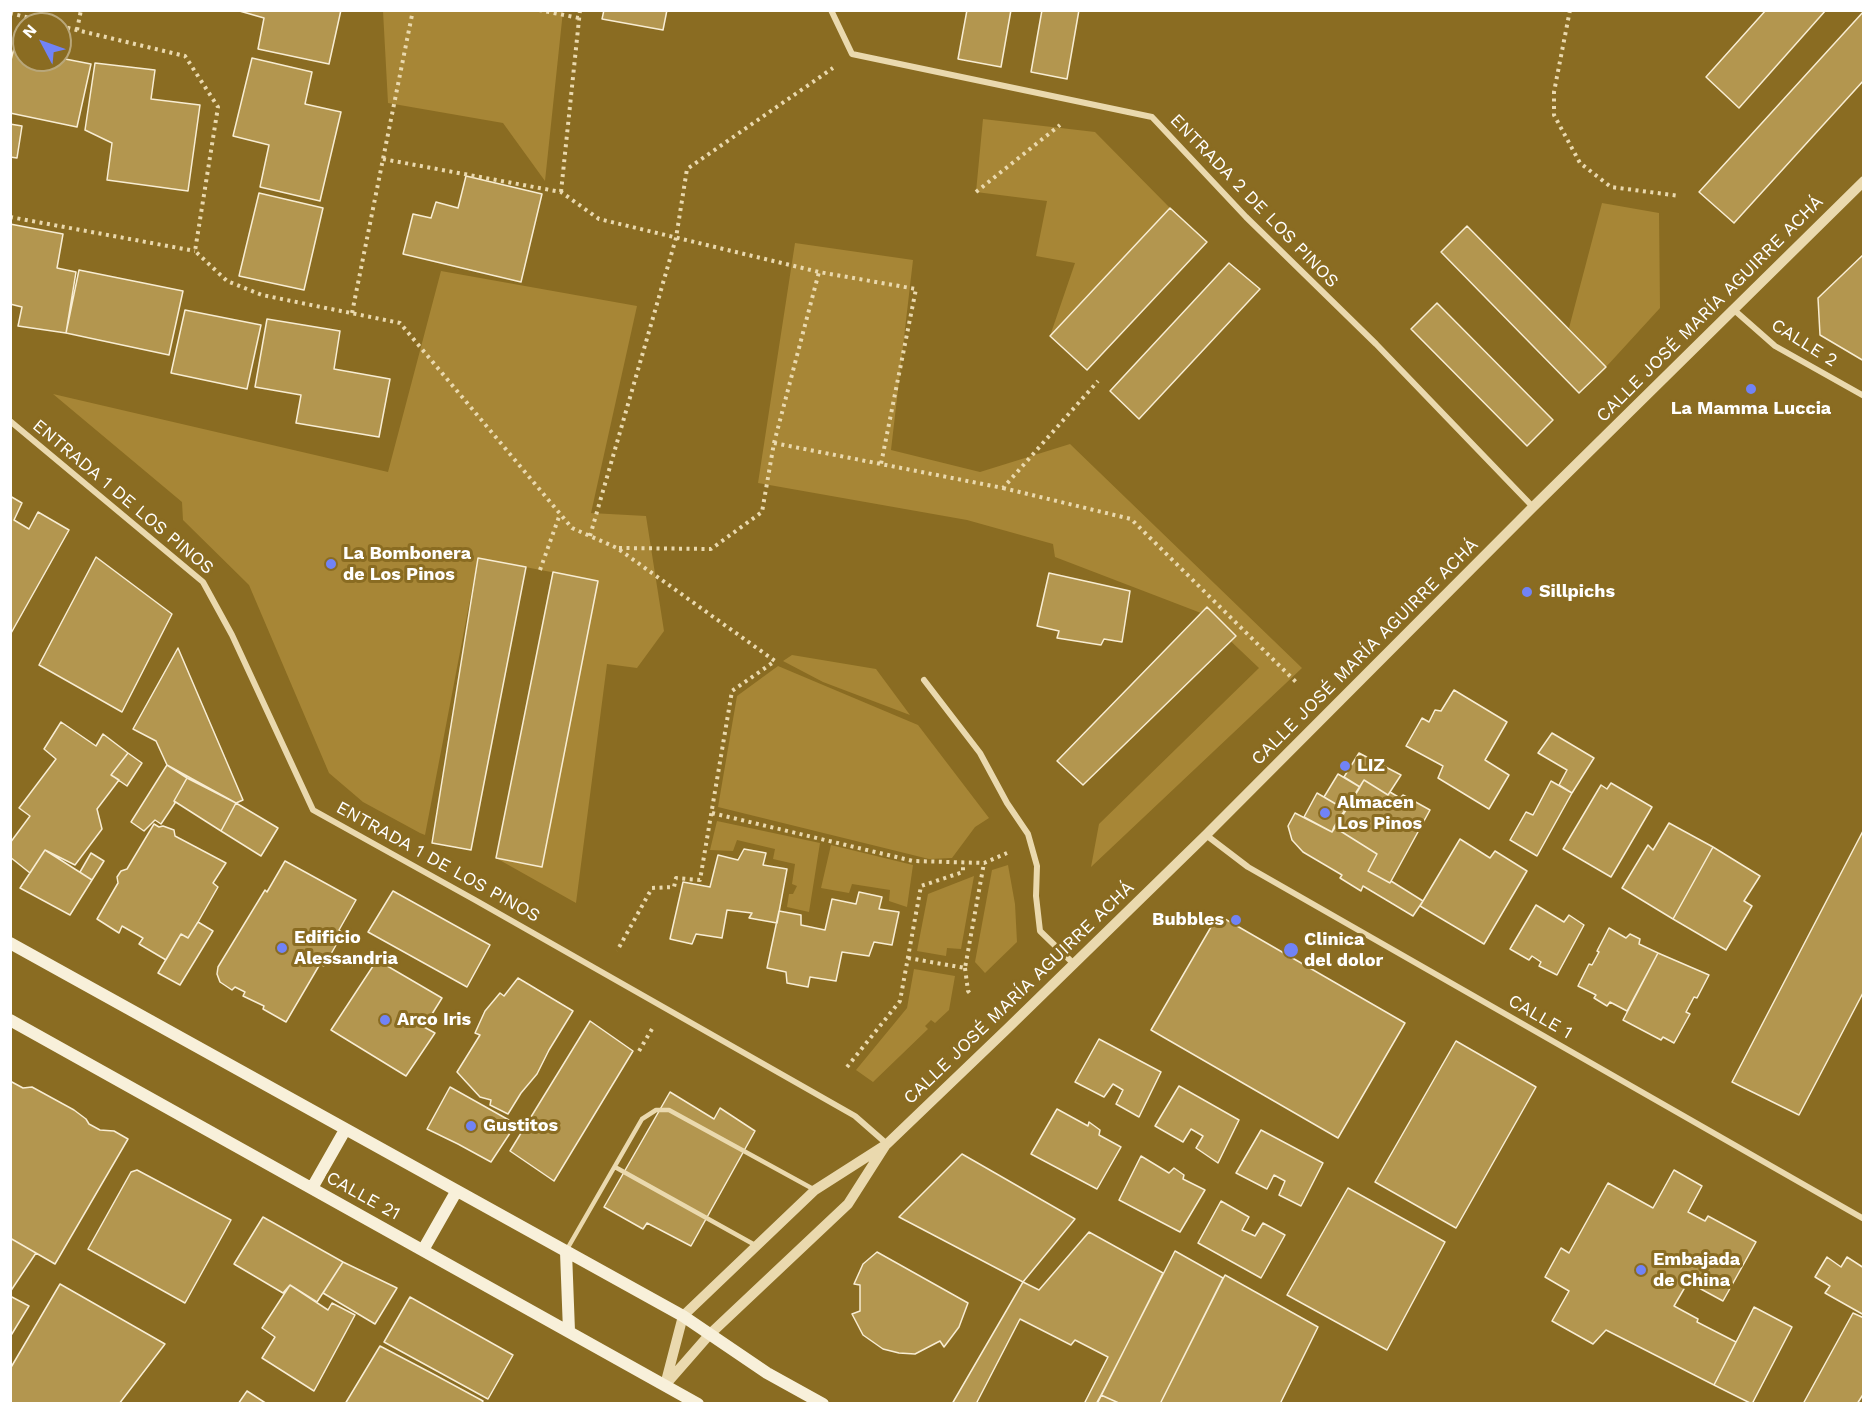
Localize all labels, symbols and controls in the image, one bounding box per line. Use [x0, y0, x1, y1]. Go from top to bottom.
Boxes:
north arrow [12, 12, 72, 72]
text: N [18, 20, 41, 42]
street label: ENTRADA 2 DE LOS PINOS [1165, 110, 1343, 292]
street label: CALLE JOSÉ MARÍA AGUIRRE ACHÁ [1592, 191, 1828, 427]
street label: CALLE 2 [1767, 314, 1841, 372]
marker: La Mamma Luccia [1744, 382, 1758, 396]
place label: La Mamma Luccia [1671, 398, 1831, 420]
street label: ENTRADA 1 DE LOS PINOS [28, 415, 218, 579]
street label: CALLE JOSÉ MARÍA AGUIRRE ACHÁ [1247, 534, 1483, 770]
place label: La Bombonera de Los Pinos [343, 543, 471, 586]
marker: La Bombonera de Los Pinos [324, 557, 338, 571]
place label: Sillpichs [1539, 581, 1615, 603]
marker: Sillpichs [1520, 585, 1534, 599]
place label: LIZ [1357, 755, 1385, 777]
marker: LIZ [1338, 759, 1352, 773]
place label: Almacen Los Pinos [1337, 792, 1422, 834]
street label: ENTRADA 1 DE LOS PINOS [332, 797, 544, 927]
marker: Almacen Los Pinos [1318, 806, 1332, 820]
street label: CALLE JOSÉ MARÍA AGUIRRE ACHÁ [899, 877, 1139, 1109]
place label: Bubbles [1152, 909, 1224, 931]
marker: Bubbles [1229, 913, 1243, 927]
place label: Edificio Alessandria [294, 927, 398, 970]
place label: Clinica del dolor [1304, 929, 1383, 972]
marker: Edificio Alessandria [275, 941, 289, 955]
marker: Clinica del dolor [1282, 941, 1300, 959]
street label: CALLE 1 [1504, 990, 1576, 1044]
place label: Arco Iris [397, 1009, 471, 1031]
marker: Arco Iris [378, 1013, 392, 1027]
place label: Gustitos [483, 1115, 558, 1137]
marker: Gustitos [464, 1119, 478, 1133]
street label: CALLE 21 [322, 1167, 404, 1225]
place label: Embajada de China [1653, 1249, 1740, 1292]
marker: Embajada de China [1634, 1263, 1648, 1277]

